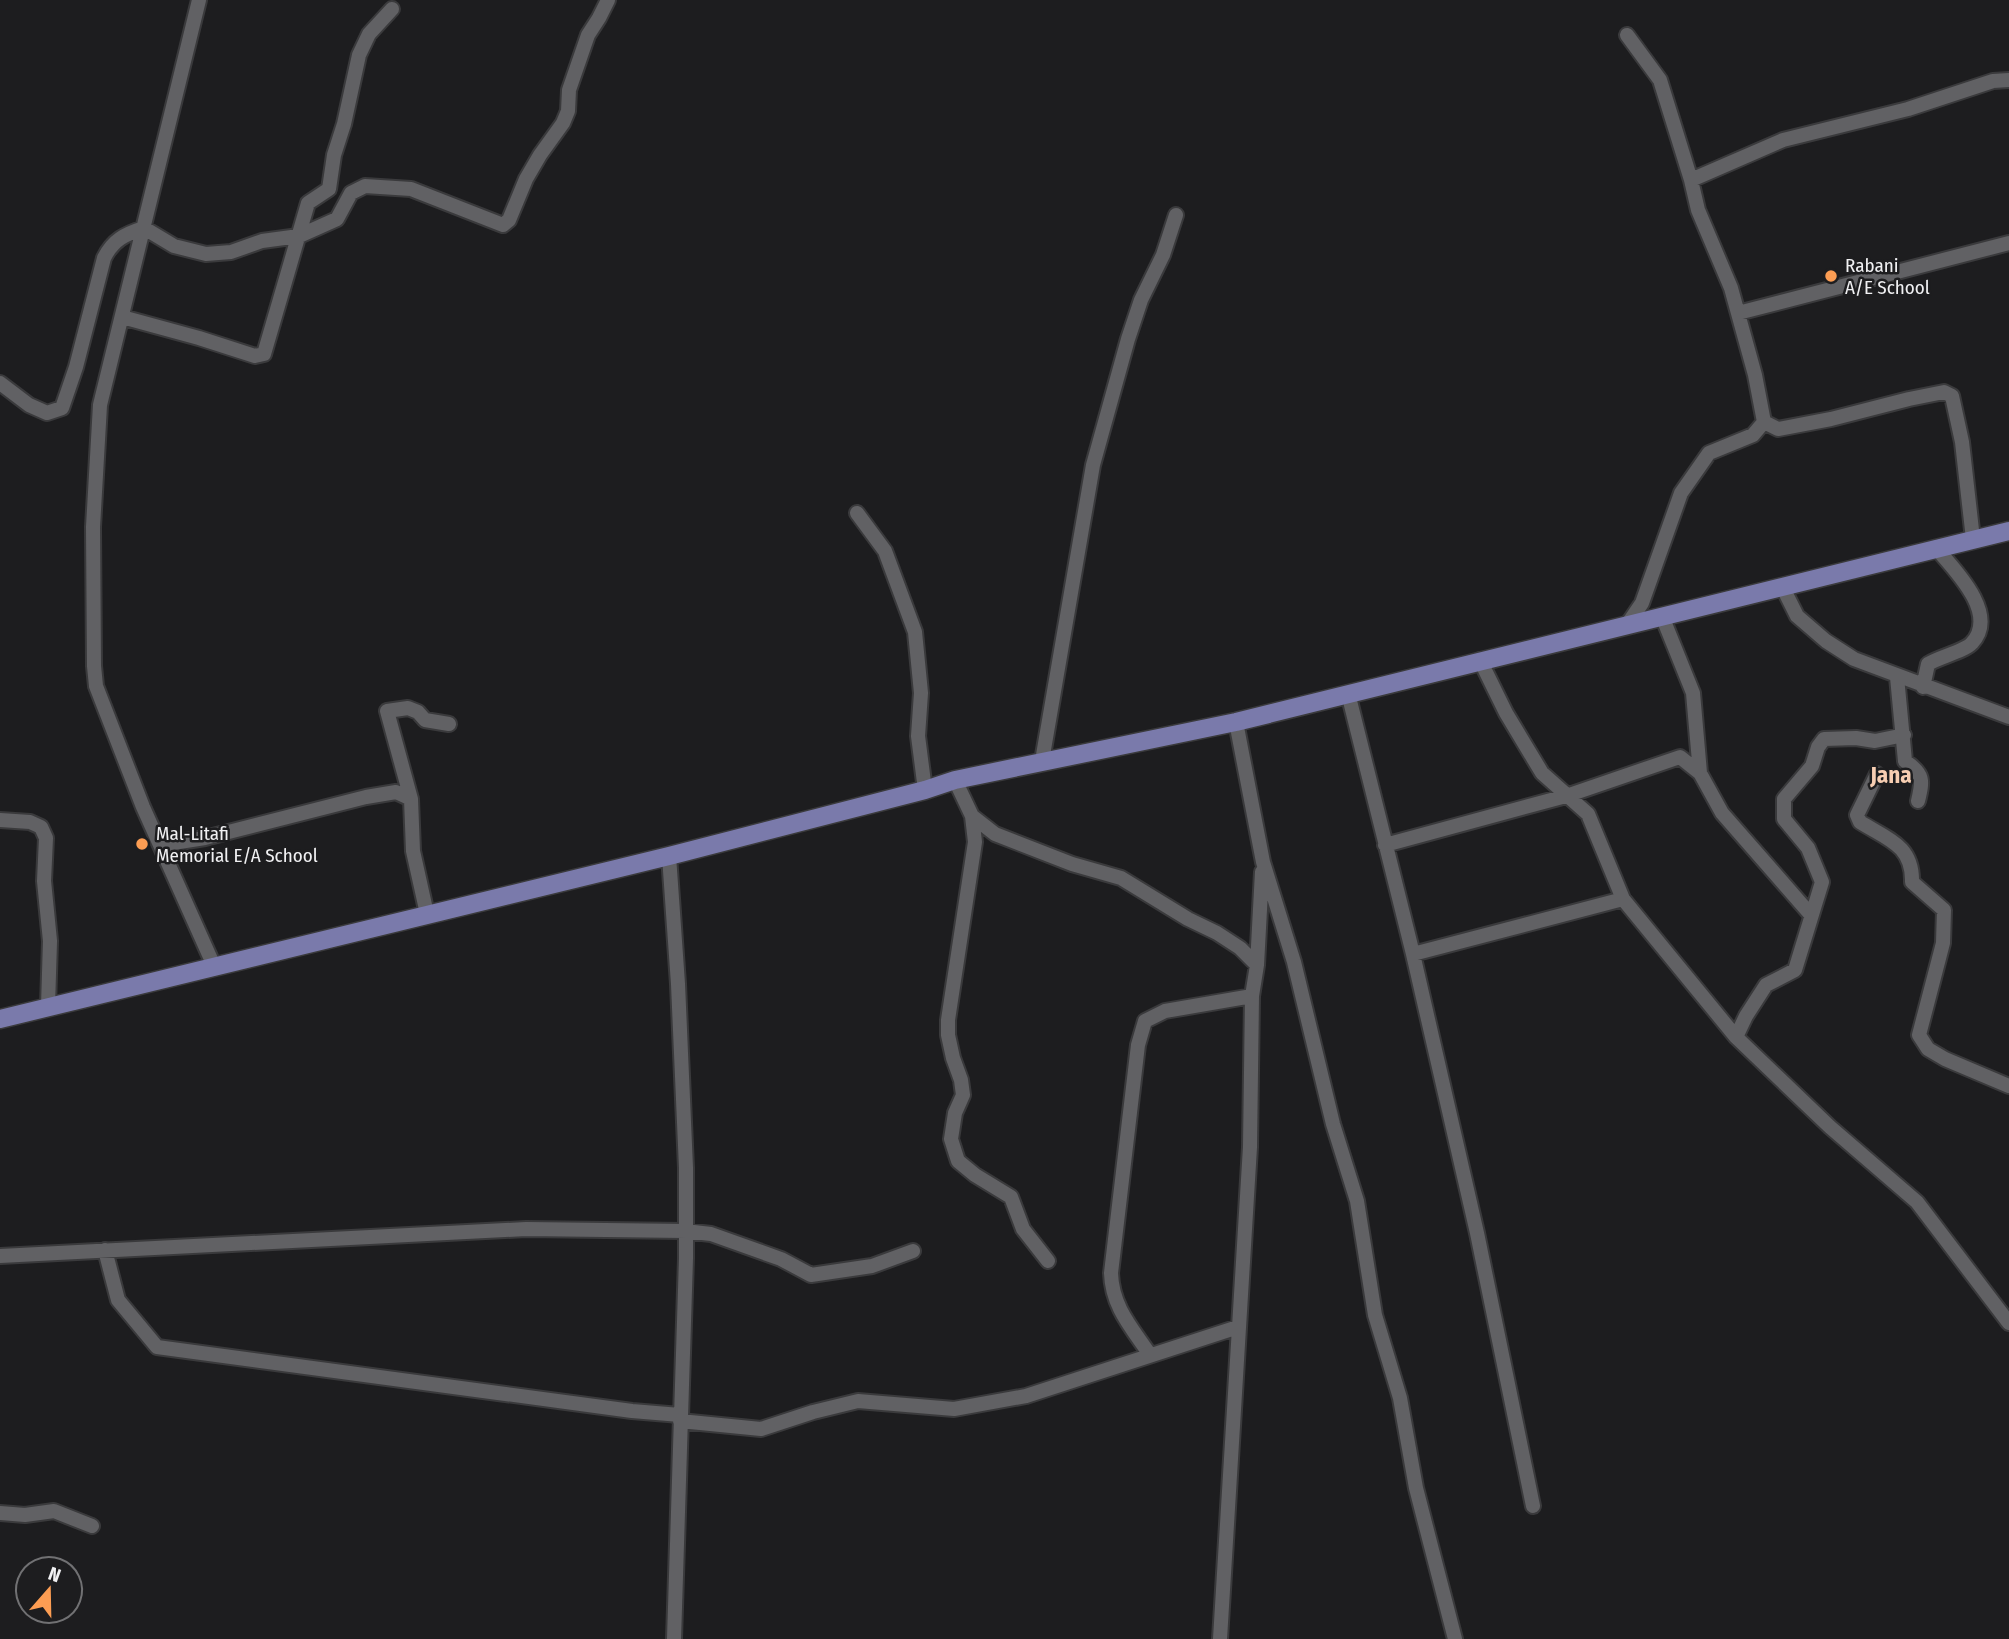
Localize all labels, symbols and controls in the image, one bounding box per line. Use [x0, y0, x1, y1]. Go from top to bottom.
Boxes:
place label: Rabani A/E School [1845, 254, 1930, 299]
marker: Rabani A/E School [1823, 268, 1839, 284]
district label: Jana [1869, 761, 1912, 789]
place label: Mal-Litafi Memorial E/A School [156, 822, 318, 867]
marker: Mal-Litafi Memorial E/A School [134, 836, 150, 852]
north arrow [14, 1555, 84, 1625]
text: N [45, 1562, 64, 1587]

